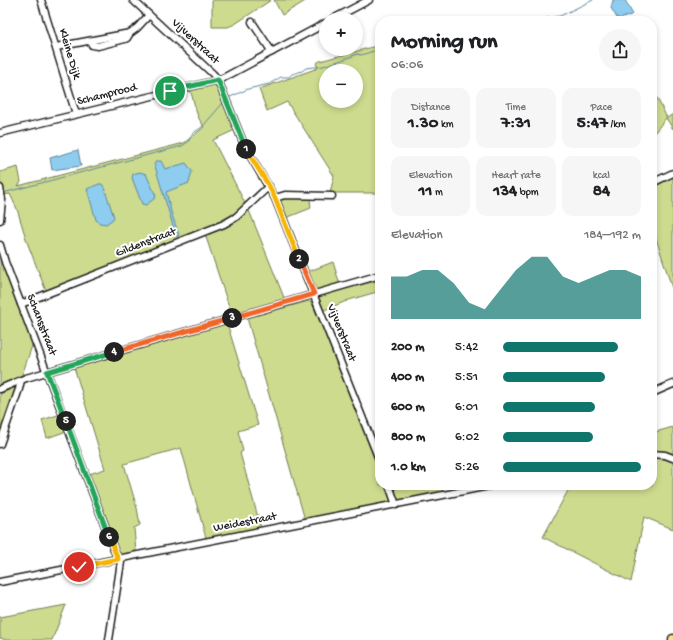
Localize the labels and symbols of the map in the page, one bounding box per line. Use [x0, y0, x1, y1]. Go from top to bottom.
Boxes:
street label: Vijverstraat [167, 16, 223, 68]
street label: Kleine Dijk [55, 27, 84, 83]
pin [153, 74, 187, 108]
street label: Schamprood [76, 81, 139, 109]
pin: 1 [236, 139, 256, 159]
street label: Gildenstraat [114, 225, 179, 261]
pin: 2 [289, 249, 309, 269]
street label: Schansstraat [23, 292, 60, 359]
street label: Vijverstraat [323, 301, 359, 365]
pin: 3 [222, 308, 242, 328]
pin: 4 [104, 342, 124, 362]
pin: 5 [56, 411, 76, 431]
street label: Weidestraat [212, 510, 279, 536]
pin: 6 [99, 527, 119, 547]
pin [62, 550, 96, 584]

